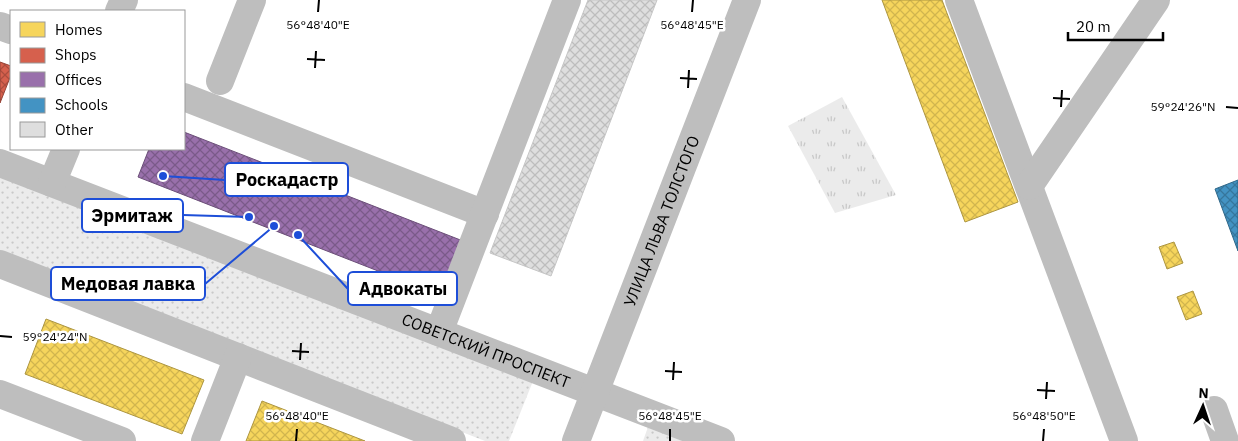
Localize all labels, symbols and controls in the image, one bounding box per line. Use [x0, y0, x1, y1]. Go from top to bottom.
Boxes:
legend [10, 10, 185, 150]
scale bar [1068, 10, 1163, 42]
text: 56°48'40"E [286, 17, 350, 32]
text: 56°48'45"E [660, 17, 724, 32]
text: 20 m [1076, 17, 1111, 36]
text: Homes [55, 20, 103, 39]
text: Shops [55, 45, 97, 64]
text: Offices [55, 70, 102, 89]
text: Schools [55, 95, 108, 114]
text: 59°24'26"N [1150, 99, 1216, 114]
text: Other [55, 120, 94, 139]
street label: УЛИЦА ЛЬВА ТОЛСТОГО [619, 133, 703, 309]
callout: Роскадастр [225, 163, 348, 196]
text: Роскадастр [236, 168, 339, 191]
callout: Эрмитаж [82, 199, 183, 232]
text: Эрмитаж [91, 204, 173, 227]
callout: Медовая лавка [51, 267, 205, 300]
text: Медовая лавка [61, 272, 195, 295]
callout: Адвокаты [348, 272, 457, 305]
text: Адвокаты [359, 277, 447, 300]
street label: СОВЕТСКИЙ ПРОСПЕКТ [399, 309, 573, 392]
text: 59°24'24"N [22, 329, 88, 344]
north arrow [1178, 381, 1228, 431]
text: N [1198, 384, 1209, 402]
text: 56°48'40"E [265, 408, 329, 423]
text: 56°48'45"E [638, 408, 702, 423]
text: 56°48'50"E [1012, 408, 1076, 423]

